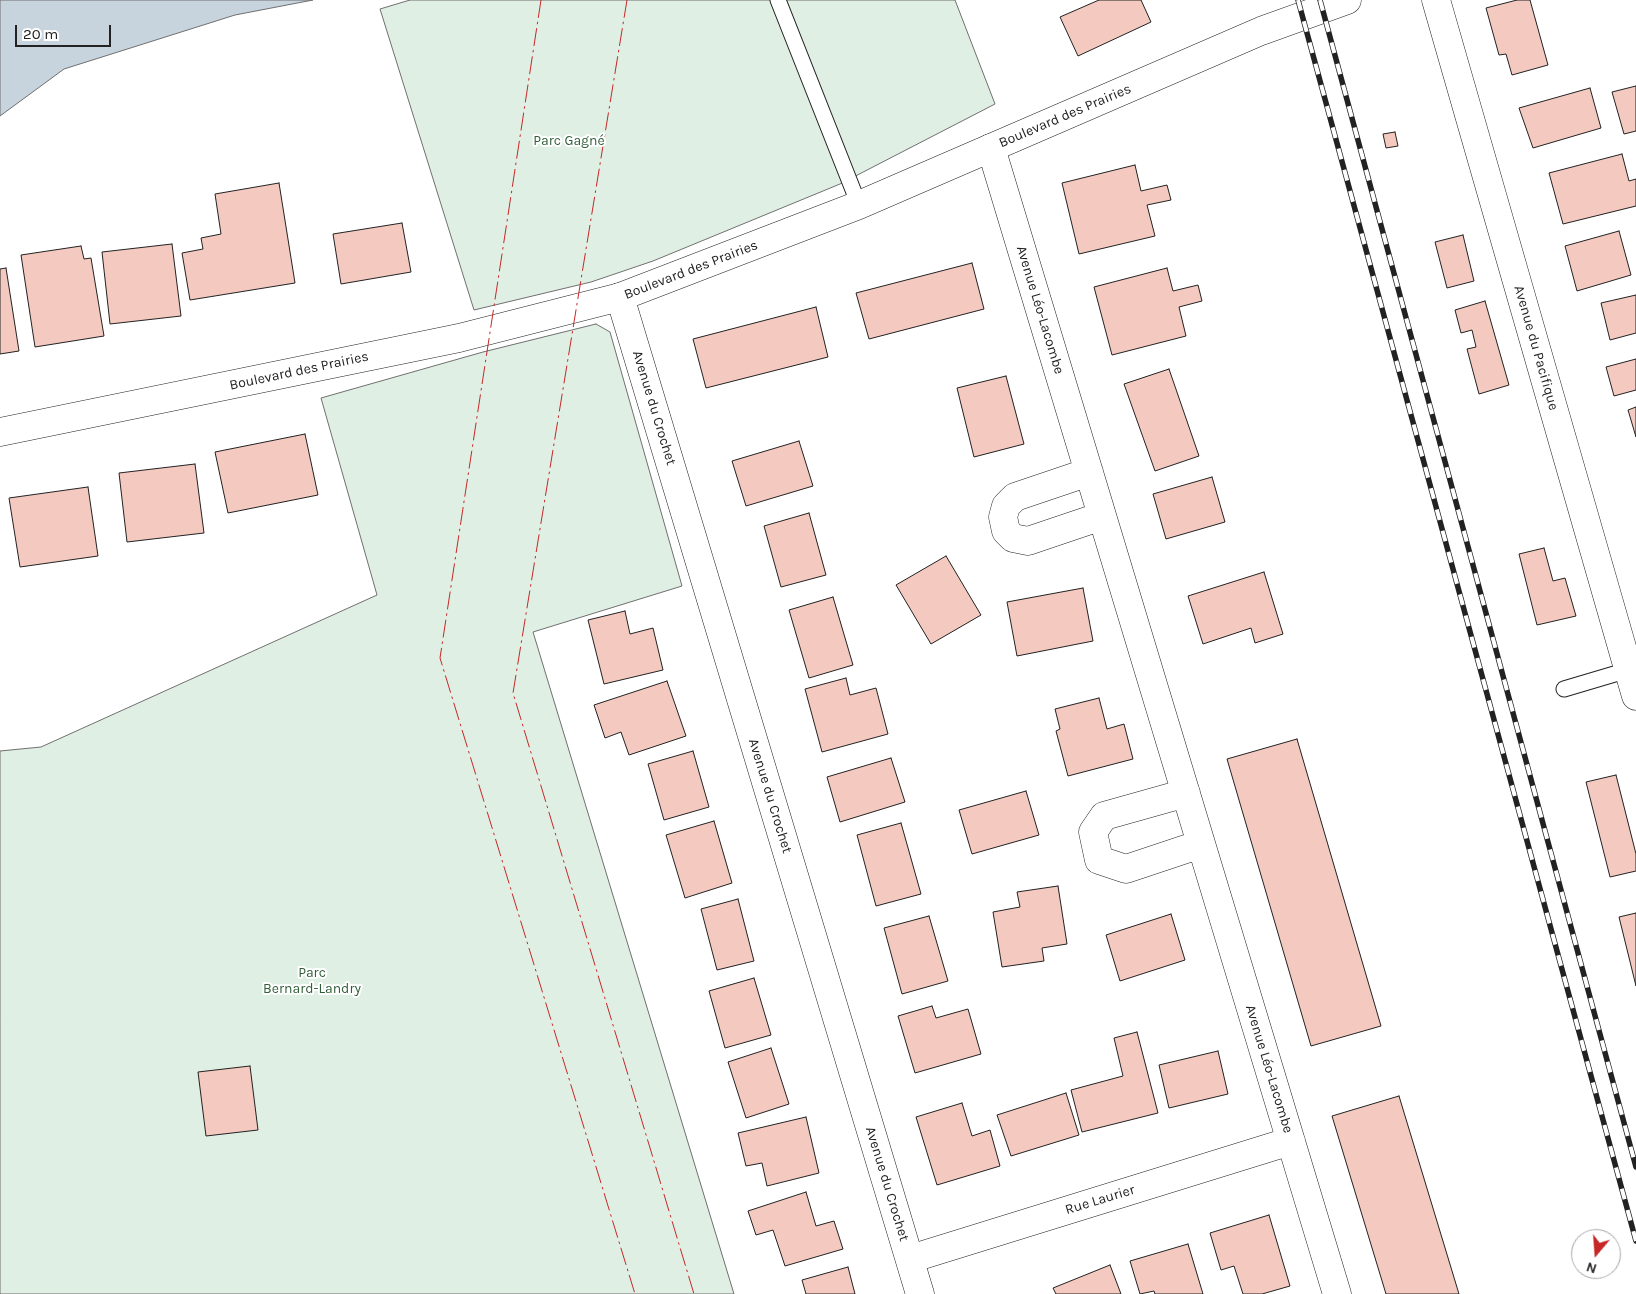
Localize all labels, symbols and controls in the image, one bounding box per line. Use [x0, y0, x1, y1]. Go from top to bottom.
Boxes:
scale bar [18, 15, 114, 47]
text: 20 m [23, 25, 58, 43]
street label: Boulevard des Prairies [996, 81, 1134, 151]
park label: Parc Gagné [533, 133, 605, 149]
street label: Boulevard des Prairies [622, 237, 760, 303]
street label: Avenue Léo-Lacombe [1012, 244, 1068, 376]
street label: Avenue du Pacifique [1510, 284, 1562, 412]
street label: Boulevard des Prairies [228, 348, 370, 394]
street label: Avenue du Crochet [629, 349, 679, 467]
street label: Avenue du Crochet [745, 737, 795, 855]
park label: Parc Bernard-Landry [263, 965, 361, 998]
street label: Avenue Léo-Lacombe [1241, 1003, 1297, 1135]
street label: Avenue du Crochet [862, 1125, 912, 1243]
street label: Rue Laurier [1063, 1181, 1137, 1219]
north arrow [1571, 1229, 1621, 1279]
text: N [1584, 1258, 1599, 1277]

